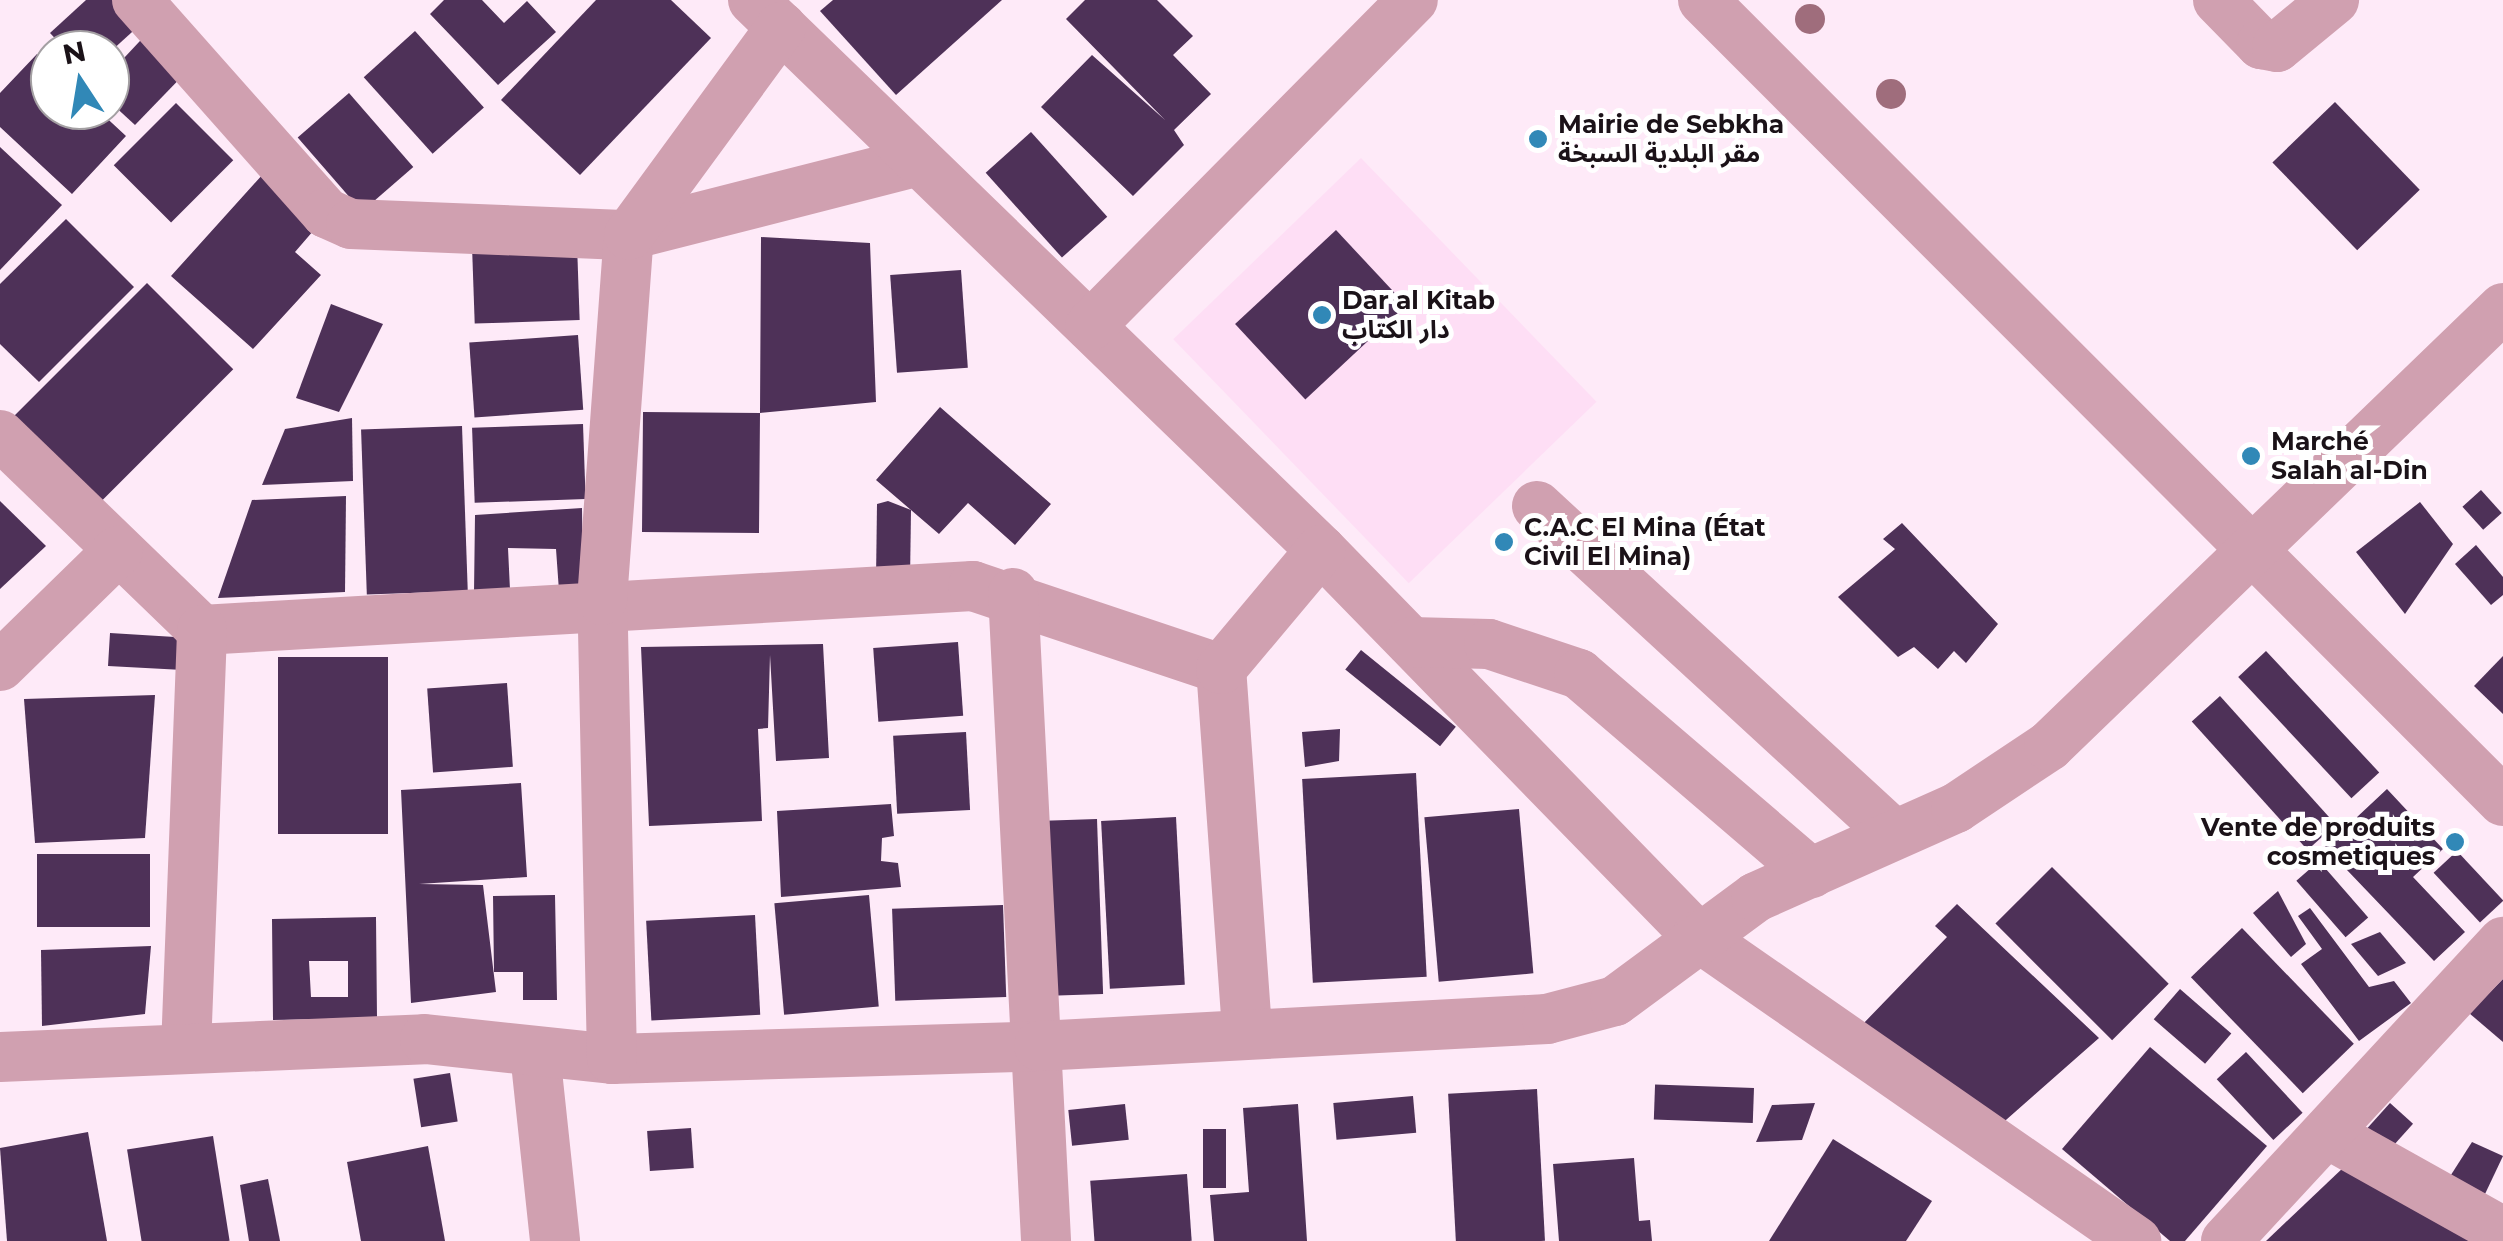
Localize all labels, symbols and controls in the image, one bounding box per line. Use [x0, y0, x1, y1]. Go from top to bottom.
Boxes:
north arrow [30, 30, 130, 130]
text: N [60, 34, 89, 72]
place label: Mairie de Sebkha مقر البلدية السبخة [1558, 110, 1784, 169]
marker: Mairie de Sebkha مقر البلدية السبخة [1527, 128, 1549, 150]
place label: Dar al Kitab دار الكتاب [1342, 286, 1495, 345]
marker: Dar al Kitab دار الكتاب [1311, 304, 1333, 326]
place label: Marché Salah al-Din [2271, 427, 2428, 486]
marker: Marché Salah al-Din [2240, 445, 2262, 467]
place label: C.A.C El Mina (État Civil El Mina) [1524, 513, 1766, 572]
marker: C.A.C El Mina (État Civil El Mina) [1493, 531, 1515, 553]
place label: Vente de produits cosmetiques [2201, 813, 2435, 872]
marker: Vente de produits cosmetiques [2444, 831, 2466, 853]

